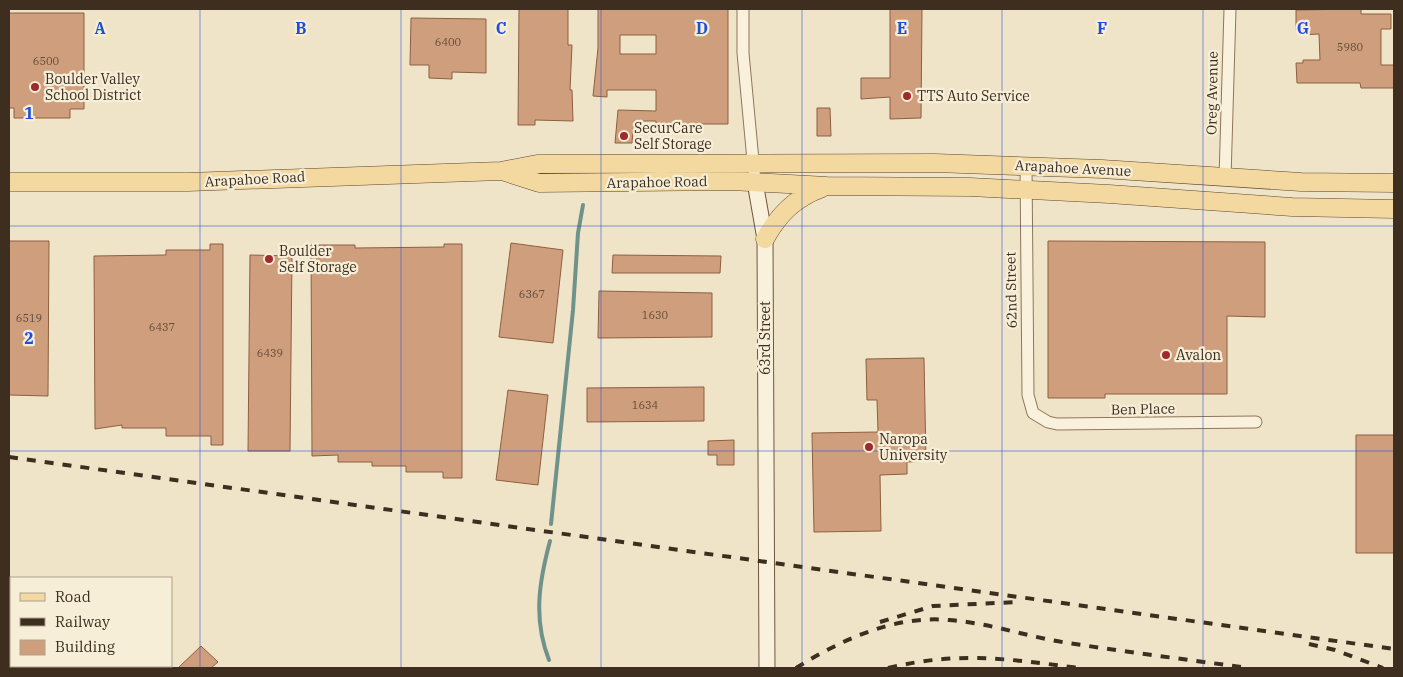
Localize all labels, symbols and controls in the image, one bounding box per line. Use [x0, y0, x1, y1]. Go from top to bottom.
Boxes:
text: A [94, 18, 106, 38]
text: B [295, 18, 307, 38]
text: C [496, 18, 506, 38]
text: D [696, 18, 708, 38]
text: E [897, 18, 907, 38]
text: F [1097, 18, 1107, 38]
text: G [1297, 18, 1309, 38]
house number: 6400 [435, 35, 462, 49]
house number: 5980 [1337, 40, 1364, 54]
street label: Oreg Avenue [1202, 51, 1222, 135]
house number: 6500 [33, 54, 60, 68]
place label: Boulder Valley School District [45, 70, 141, 104]
marker: Boulder Valley School District [29, 81, 41, 93]
place label: TTS Auto Service [917, 87, 1030, 105]
marker: TTS Auto Service [901, 90, 913, 102]
text: 1 [24, 103, 34, 123]
place label: SecurCare Self Storage [634, 119, 712, 153]
marker: SecurCare Self Storage [618, 130, 630, 142]
street label: Arapahoe Avenue [1014, 156, 1132, 180]
street label: Arapahoe Road [204, 167, 306, 191]
street label: Arapahoe Road [606, 172, 708, 192]
place label: Boulder Self Storage [279, 242, 357, 276]
street label: 62nd Street [1001, 251, 1021, 329]
marker: Boulder Self Storage [263, 253, 275, 265]
house number: 6367 [519, 287, 545, 301]
street label: 63rd Street [756, 301, 774, 375]
house number: 1630 [642, 308, 669, 322]
house number: 6519 [16, 311, 42, 325]
house number: 6437 [149, 320, 175, 334]
text: 2 [24, 328, 34, 348]
house number: 6439 [257, 346, 283, 360]
place label: Avalon [1176, 346, 1221, 364]
marker: Avalon [1160, 349, 1172, 361]
house number: 1634 [632, 398, 659, 412]
street label: Ben Place [1111, 399, 1175, 419]
place label: Naropa University [879, 430, 948, 464]
marker: Naropa University [863, 441, 875, 453]
legend [10, 577, 172, 667]
text: Road [55, 587, 91, 606]
text: Railway [55, 612, 110, 631]
text: Building [55, 637, 115, 656]

